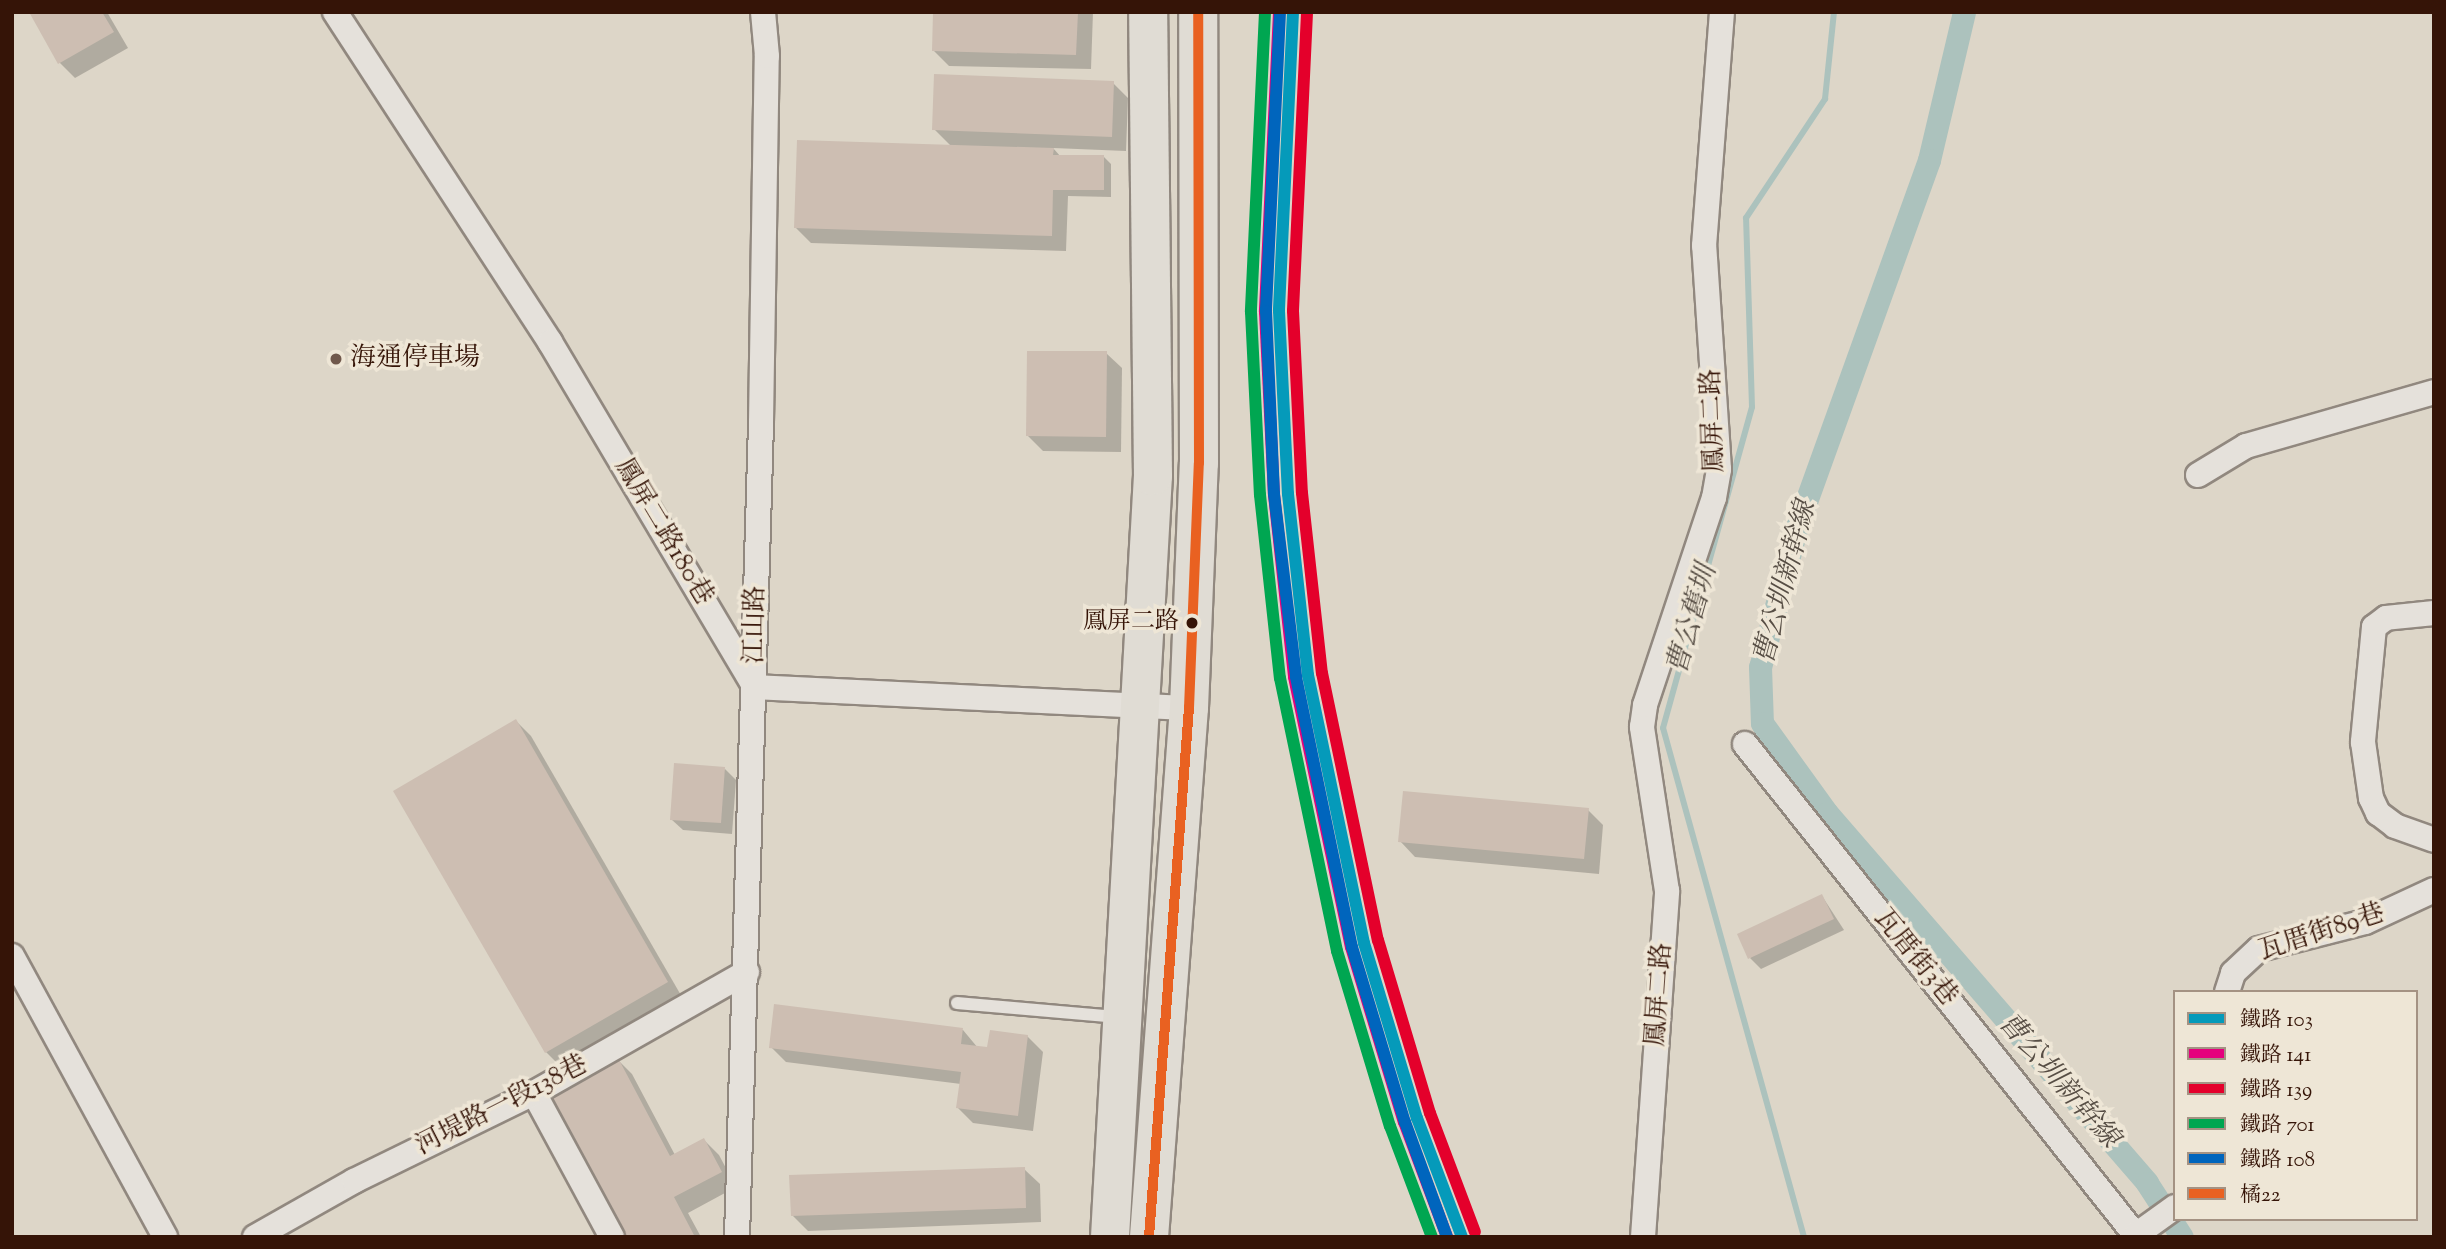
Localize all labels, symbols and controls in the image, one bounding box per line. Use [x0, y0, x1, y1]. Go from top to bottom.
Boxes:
place label: 海通停車場 [350, 343, 480, 375]
marker: 海通停車場 [328, 351, 344, 367]
street label: 鳳屏二路 [1697, 368, 1731, 474]
street label: 鳳屏二路180巷 [607, 453, 719, 611]
water label: 曹公圳新幹線 [1748, 498, 1824, 668]
water label: 曹公舊圳 [1661, 562, 1725, 678]
street label: 江山路 [740, 586, 772, 664]
place label: 鳳屏二路 [1083, 609, 1179, 637]
marker: 鳳屏二路 [1185, 616, 1199, 630]
street label: 瓦厝街89巷 [2256, 898, 2388, 968]
street label: 瓦厝街3巷 [1867, 904, 1963, 1012]
street label: 鳳屏二路 [1641, 942, 1679, 1048]
legend [2173, 990, 2418, 1221]
text: 鐵路 103 [2240, 1006, 2313, 1036]
water label: 曹公圳新幹線 [1990, 1007, 2126, 1155]
text: 鐵路 141 [2240, 1041, 2311, 1071]
street label: 河堤路一段138巷 [411, 1049, 593, 1163]
text: 鐵路 139 [2240, 1076, 2312, 1106]
text: 鐵路 701 [2240, 1111, 2315, 1141]
text: 鐵路 108 [2240, 1146, 2315, 1176]
text: 橘22 [2240, 1181, 2281, 1211]

